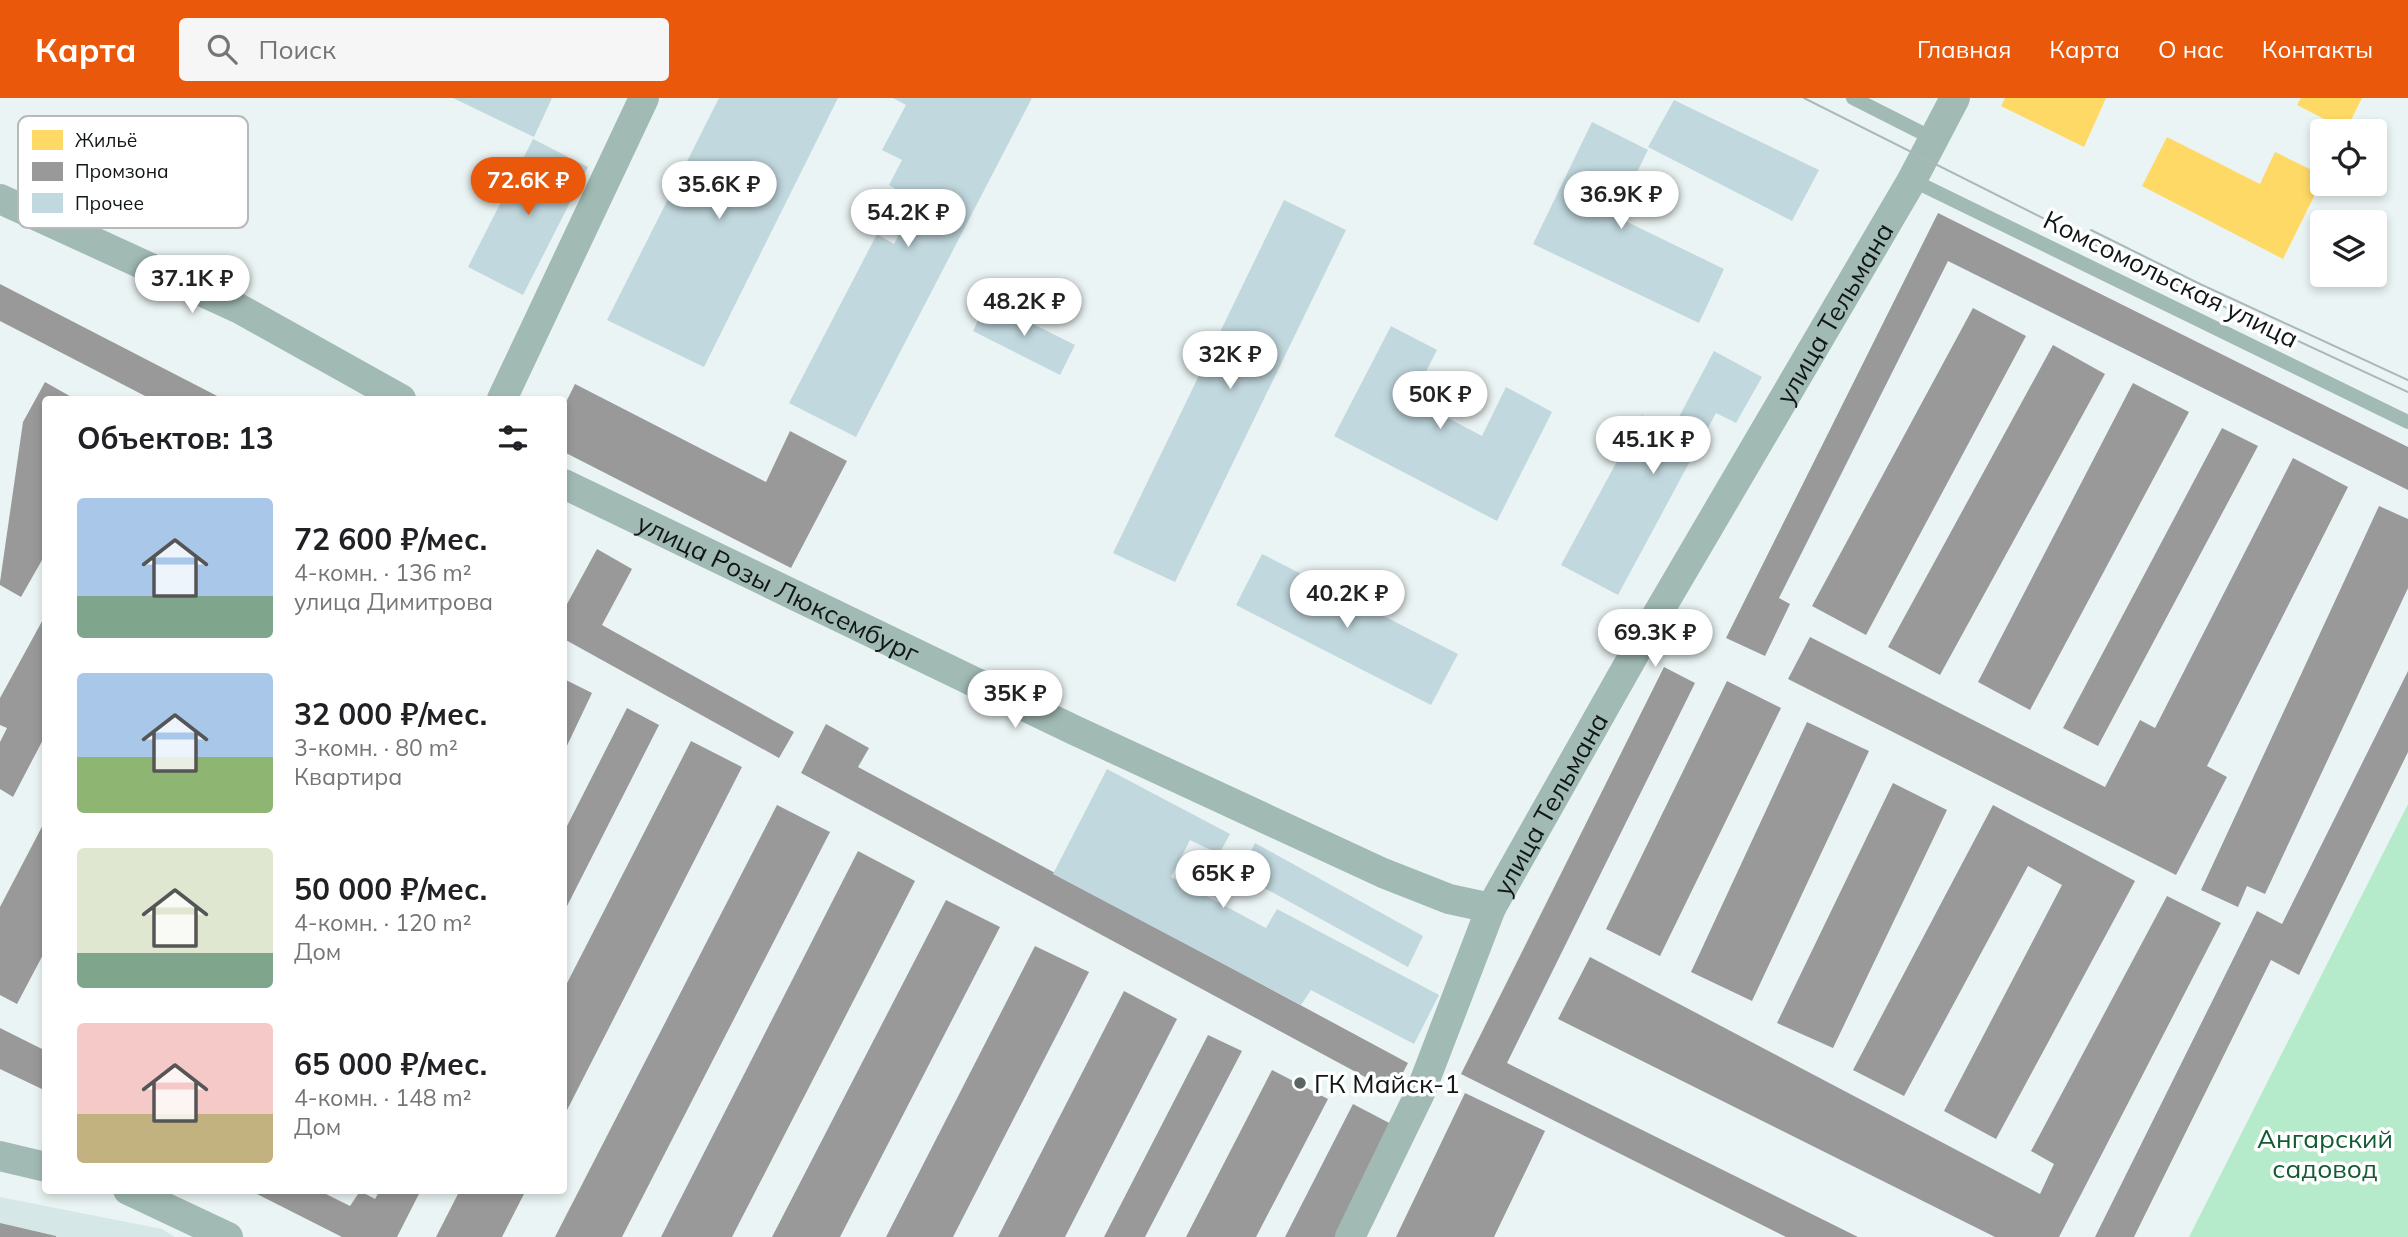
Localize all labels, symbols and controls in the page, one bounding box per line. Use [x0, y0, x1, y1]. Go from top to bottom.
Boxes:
search box [179, 18, 669, 81]
text: Карта [35, 29, 137, 70]
icon: search [203, 30, 241, 68]
text: Поиск [259, 33, 336, 66]
text: Главная [1917, 34, 2011, 64]
text: Карта [2049, 34, 2120, 64]
text: О нас [2158, 34, 2224, 64]
text: Контакты [2262, 34, 2373, 64]
legend [18, 116, 248, 228]
map controls [2310, 119, 2387, 287]
button: locate [2310, 119, 2387, 196]
text: Жильё [75, 128, 137, 152]
pin: 72.6K ₽ [463, 158, 593, 217]
text: Промзона [75, 159, 169, 183]
pin: 35.6K ₽ [654, 162, 784, 221]
text: 72.6K ₽ [487, 165, 569, 194]
text: 35.6K ₽ [678, 169, 760, 198]
pin: 36.9K ₽ [1556, 172, 1686, 231]
text: 36.9K ₽ [1580, 179, 1662, 208]
pin: 54.2K ₽ [843, 190, 973, 249]
text: Прочее [75, 191, 144, 215]
text: 54.2K ₽ [867, 197, 949, 226]
street label: Комсомольская улица [2038, 203, 2304, 355]
button: layers [2310, 210, 2387, 287]
street label: улица Тельмана [1768, 216, 1900, 410]
pin: 37.1K ₽ [127, 256, 257, 315]
text: 37.1K ₽ [151, 263, 233, 292]
pin: 48.2K ₽ [959, 278, 1089, 338]
text: 48.2K ₽ [983, 286, 1065, 315]
pin: 32K ₽ [1181, 331, 1279, 391]
text: 32K ₽ [1198, 339, 1262, 368]
pin: 50K ₽ [1391, 372, 1489, 431]
text: 50K ₽ [1408, 379, 1472, 408]
pin: 45.1K ₽ [1588, 416, 1718, 476]
text: Объектов: 13 [77, 419, 274, 457]
icon: filters [494, 419, 532, 457]
text: 45.1K ₽ [1612, 424, 1694, 453]
street label: улица Розы Люксембург [632, 505, 925, 670]
text: 72 600 ₽/мес. [294, 520, 487, 558]
icon: home [133, 526, 217, 610]
text: 4-комн. · 136 m² [294, 558, 472, 587]
pin: 40.2K ₽ [1282, 570, 1412, 630]
text: 40.2K ₽ [1306, 578, 1388, 607]
text: улица Димитрова [294, 587, 493, 616]
pin: 69.3K ₽ [1590, 610, 1720, 669]
text: 69.3K ₽ [1614, 617, 1696, 646]
pin: 35K ₽ [966, 670, 1064, 730]
text: 35K ₽ [983, 678, 1047, 707]
text: 32 000 ₽/мес. [294, 695, 487, 733]
icon: home [133, 701, 217, 785]
street label: улица Тельмана [1485, 706, 1615, 901]
text: 3-комн. · 80 m² [294, 733, 458, 762]
text: Квартира [294, 762, 402, 791]
pin: 65K ₽ [1174, 850, 1272, 910]
text: 65K ₽ [1191, 858, 1255, 887]
text: 50 000 ₽/мес. [294, 870, 487, 908]
icon: home [133, 876, 217, 960]
text: 4-комн. · 120 m² [294, 908, 472, 937]
text: Дом [294, 937, 341, 966]
text: 65 000 ₽/мес. [294, 1045, 487, 1083]
icon: home [133, 1051, 217, 1135]
place label: ГК Майск-1 [1314, 1067, 1460, 1100]
marker: ГК Майск-1 [1292, 1075, 1308, 1091]
text: 4-комн. · 148 m² [294, 1083, 472, 1112]
text: Дом [294, 1112, 341, 1141]
park label: Ангарский садовод [2257, 1122, 2393, 1185]

